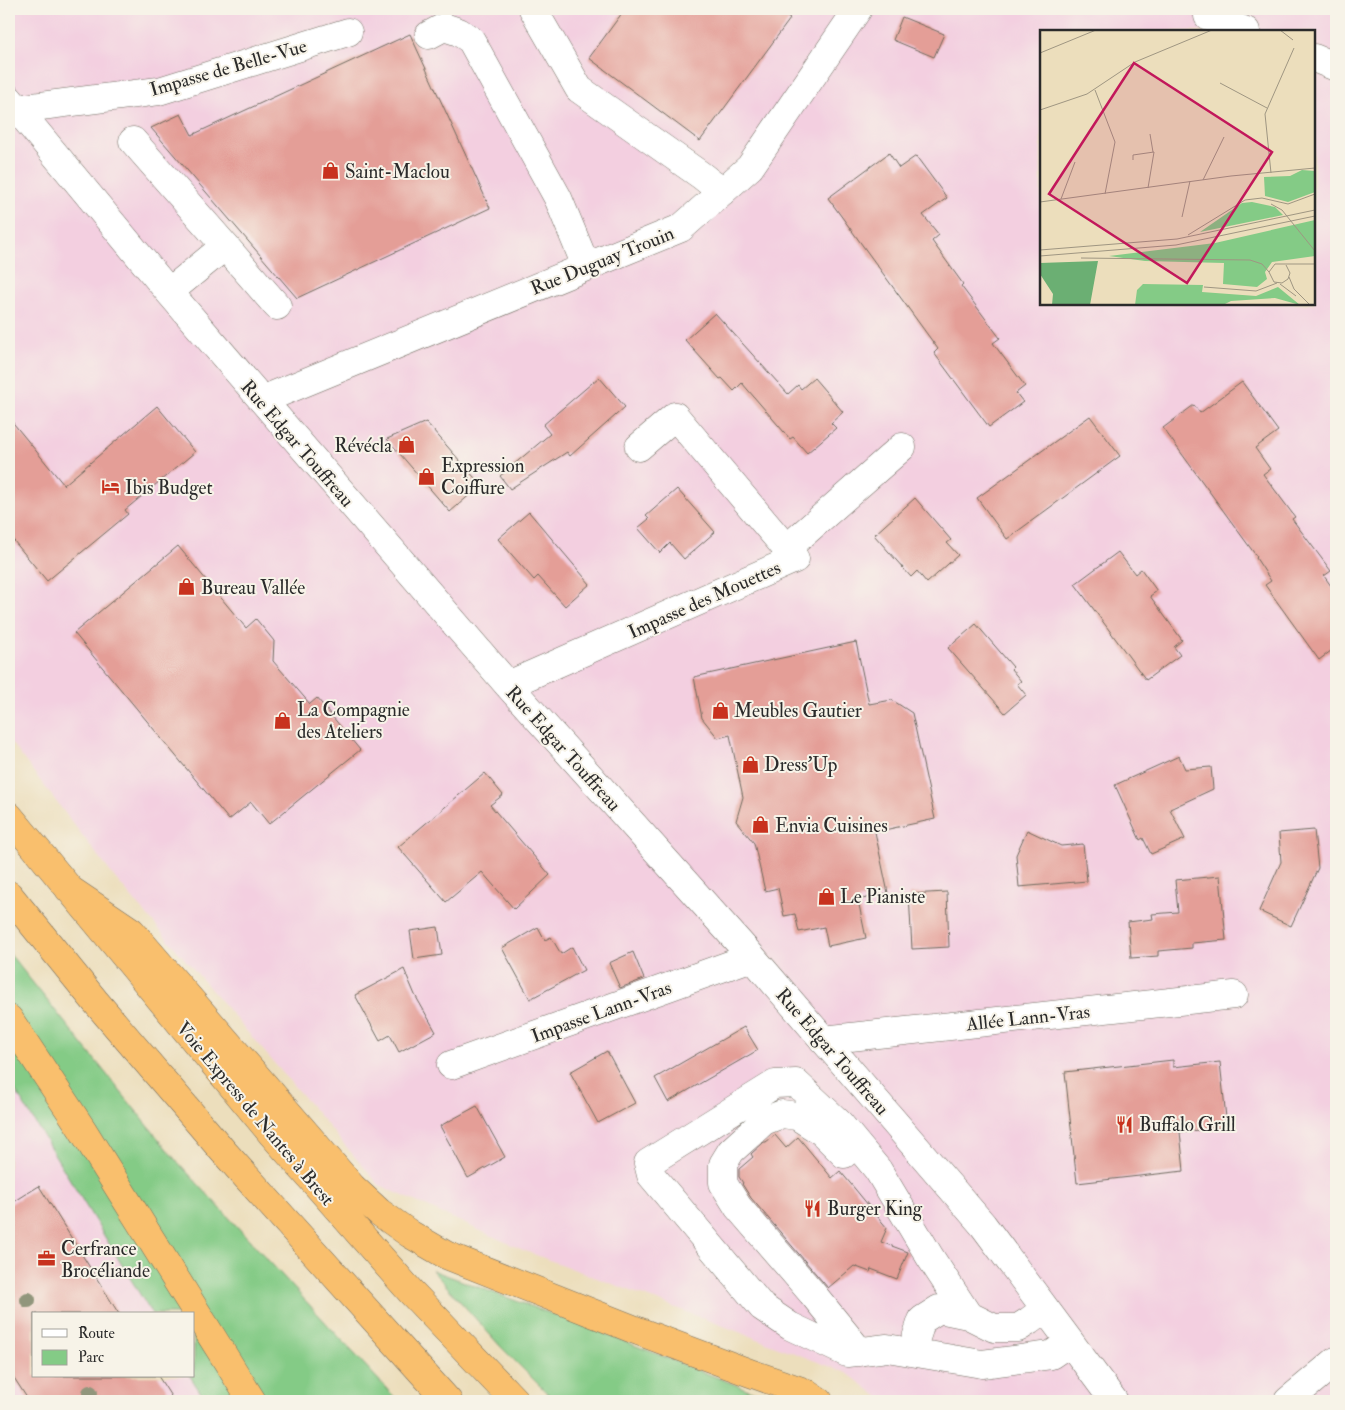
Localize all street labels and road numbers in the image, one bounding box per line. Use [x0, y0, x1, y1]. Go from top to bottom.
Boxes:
street label: Impasse de Belle-Vue [147, 34, 310, 103]
street label: Rue Duguay Trouin [527, 221, 678, 301]
street label: Rue Edgar Touffreau [236, 375, 359, 512]
street label: Impasse des Mouettes [624, 556, 785, 645]
street label: Rue Edgar Touffreau [501, 681, 626, 816]
street label: Impasse Lann-Vras [528, 975, 675, 1049]
street label: Rue Edgar Touffreau [771, 983, 894, 1120]
street label: Allée Lann-Vras [964, 1000, 1091, 1037]
street label: Voie Express de Nantes à Brest [170, 1017, 339, 1211]

